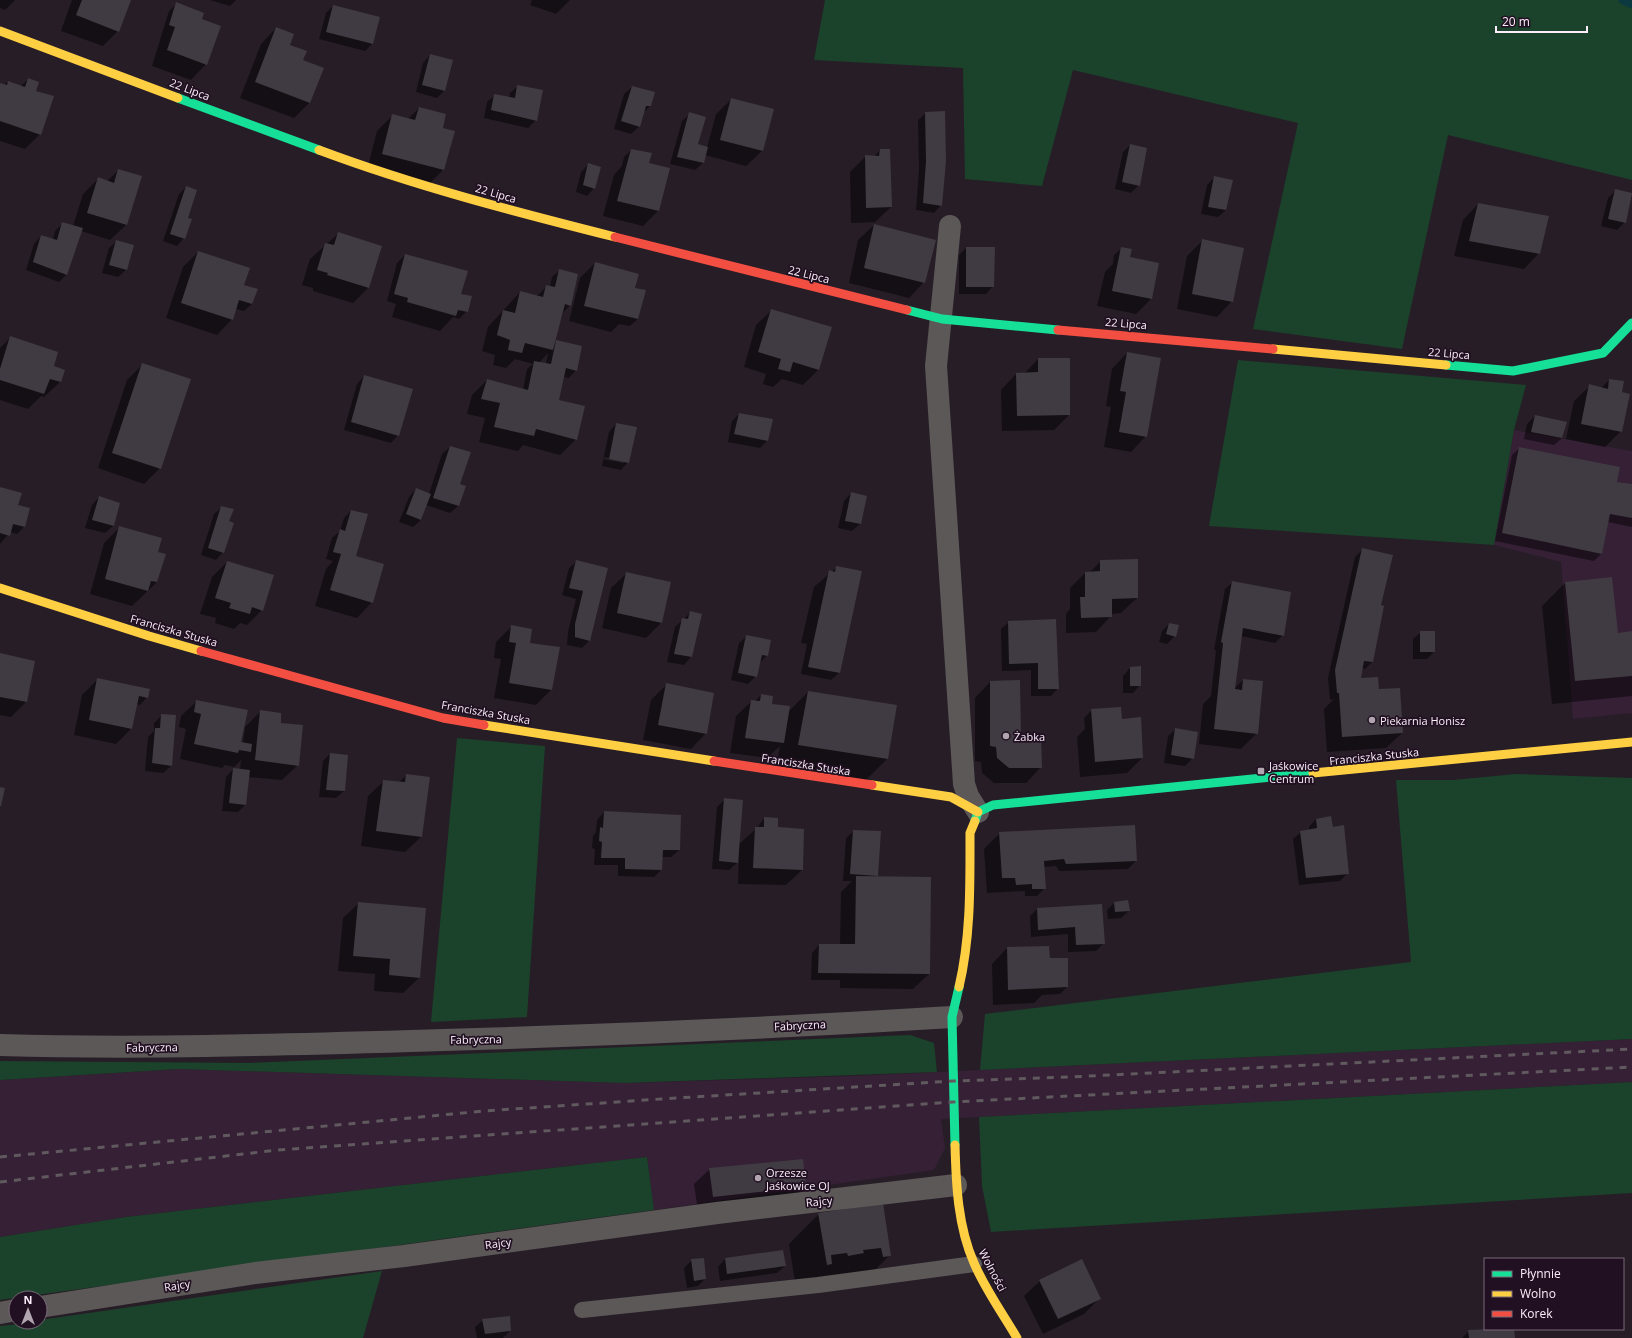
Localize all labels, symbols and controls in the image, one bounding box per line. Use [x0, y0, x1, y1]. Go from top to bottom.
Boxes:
scale bar [1496, 8, 1587, 34]
text: 20 m [1502, 13, 1530, 30]
street label: 22 Lipca [168, 74, 212, 104]
street label: 22 Lipca [474, 180, 518, 206]
street label: 22 Lipca [787, 262, 831, 286]
street label: 22 Lipca [1104, 314, 1148, 332]
street label: 22 Lipca [1427, 344, 1471, 362]
street label: Franciszka Stuska [129, 610, 219, 650]
street label: Franciszka Stuska [440, 697, 532, 727]
place label: Piekarnia Honisz [1380, 713, 1465, 728]
marker: Piekarnia Honisz [1367, 715, 1377, 725]
place label: Żabka [1014, 729, 1045, 744]
marker: Żabka [1001, 731, 1011, 741]
street label: Franciszka Stuska [1328, 744, 1420, 768]
street label: Franciszka Stuska [760, 750, 852, 778]
place label: Jaśkowice Centrum [1268, 758, 1318, 786]
marker: Jaśkowice Centrum [1256, 766, 1266, 776]
street label: Fabryczna [774, 1016, 826, 1034]
street label: Fabryczna [450, 1031, 502, 1047]
street label: Fabryczna [126, 1039, 178, 1055]
place label: Orzesze Jaśkowice OJ [765, 1165, 830, 1193]
marker: Orzesze Jaśkowice OJ [753, 1173, 763, 1183]
street label: Rajcy [805, 1192, 833, 1210]
street label: Rajcy [484, 1234, 513, 1252]
street label: Wolności [976, 1246, 1010, 1294]
legend [1484, 1258, 1624, 1330]
text: Płynnie [1520, 1265, 1561, 1282]
street label: Rajcy [163, 1275, 192, 1294]
text: Wolno [1520, 1285, 1556, 1302]
north arrow [8, 1290, 48, 1330]
text: N [24, 1292, 32, 1307]
text: Korek [1520, 1305, 1553, 1322]

